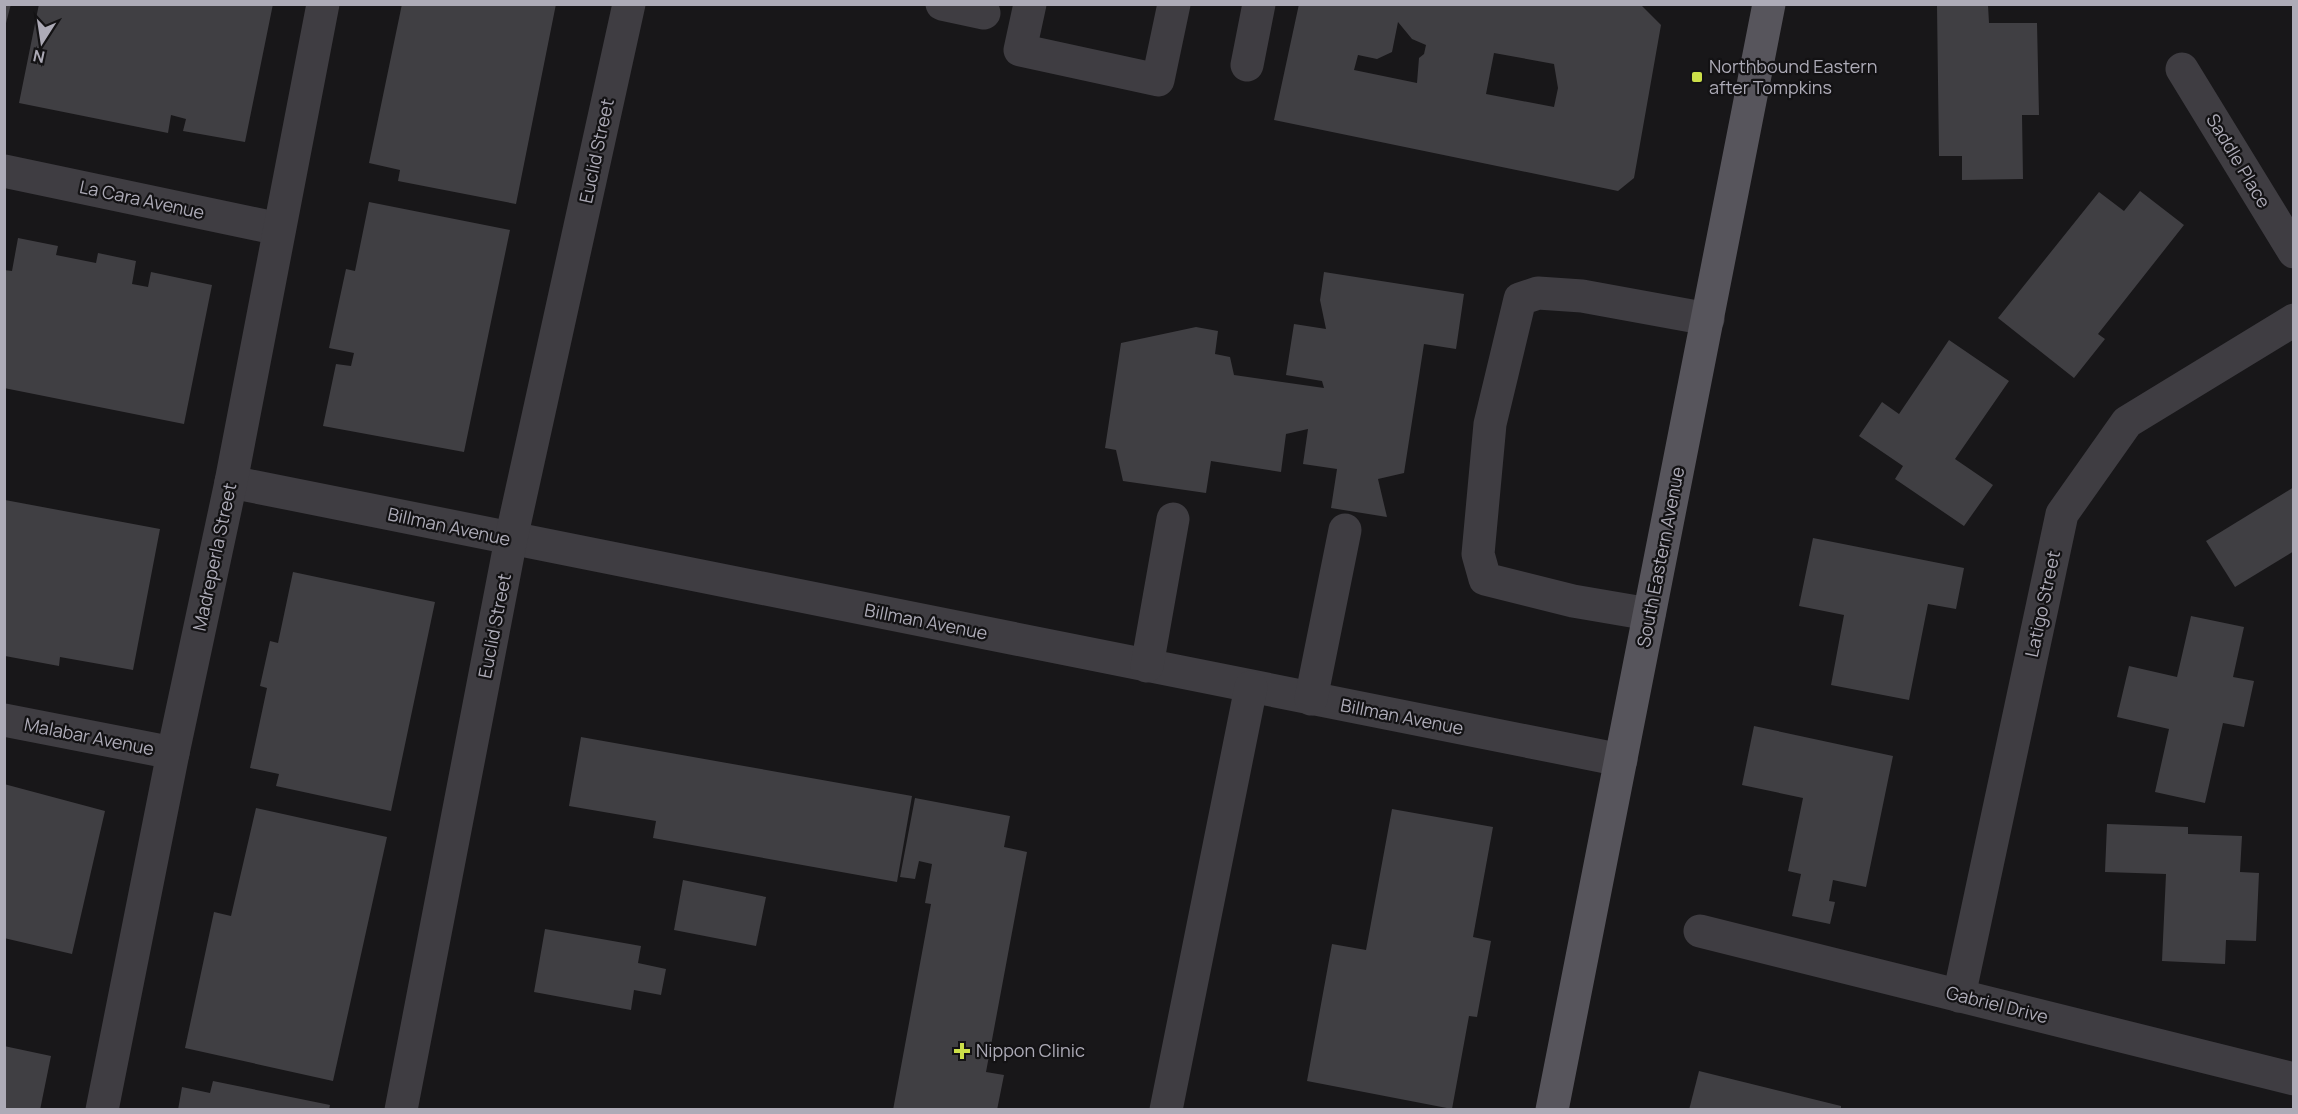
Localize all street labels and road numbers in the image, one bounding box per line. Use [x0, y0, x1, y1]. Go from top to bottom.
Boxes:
street label: Euclid Street [573, 96, 619, 205]
street label: Saddle Place [2201, 109, 2276, 212]
street label: La Cara Avenue [78, 174, 207, 224]
street label: South Eastern Avenue [1631, 464, 1689, 649]
street label: Madreperla Street [187, 481, 241, 633]
street label: Billman Avenue [386, 501, 513, 551]
street label: Latigo Street [2019, 548, 2065, 659]
street label: Euclid Street [472, 571, 516, 680]
street label: Billman Avenue [863, 597, 990, 645]
street label: Billman Avenue [1339, 692, 1466, 740]
street label: Malabar Avenue [22, 712, 156, 760]
street label: Gabriel Drive [1944, 980, 2051, 1028]

